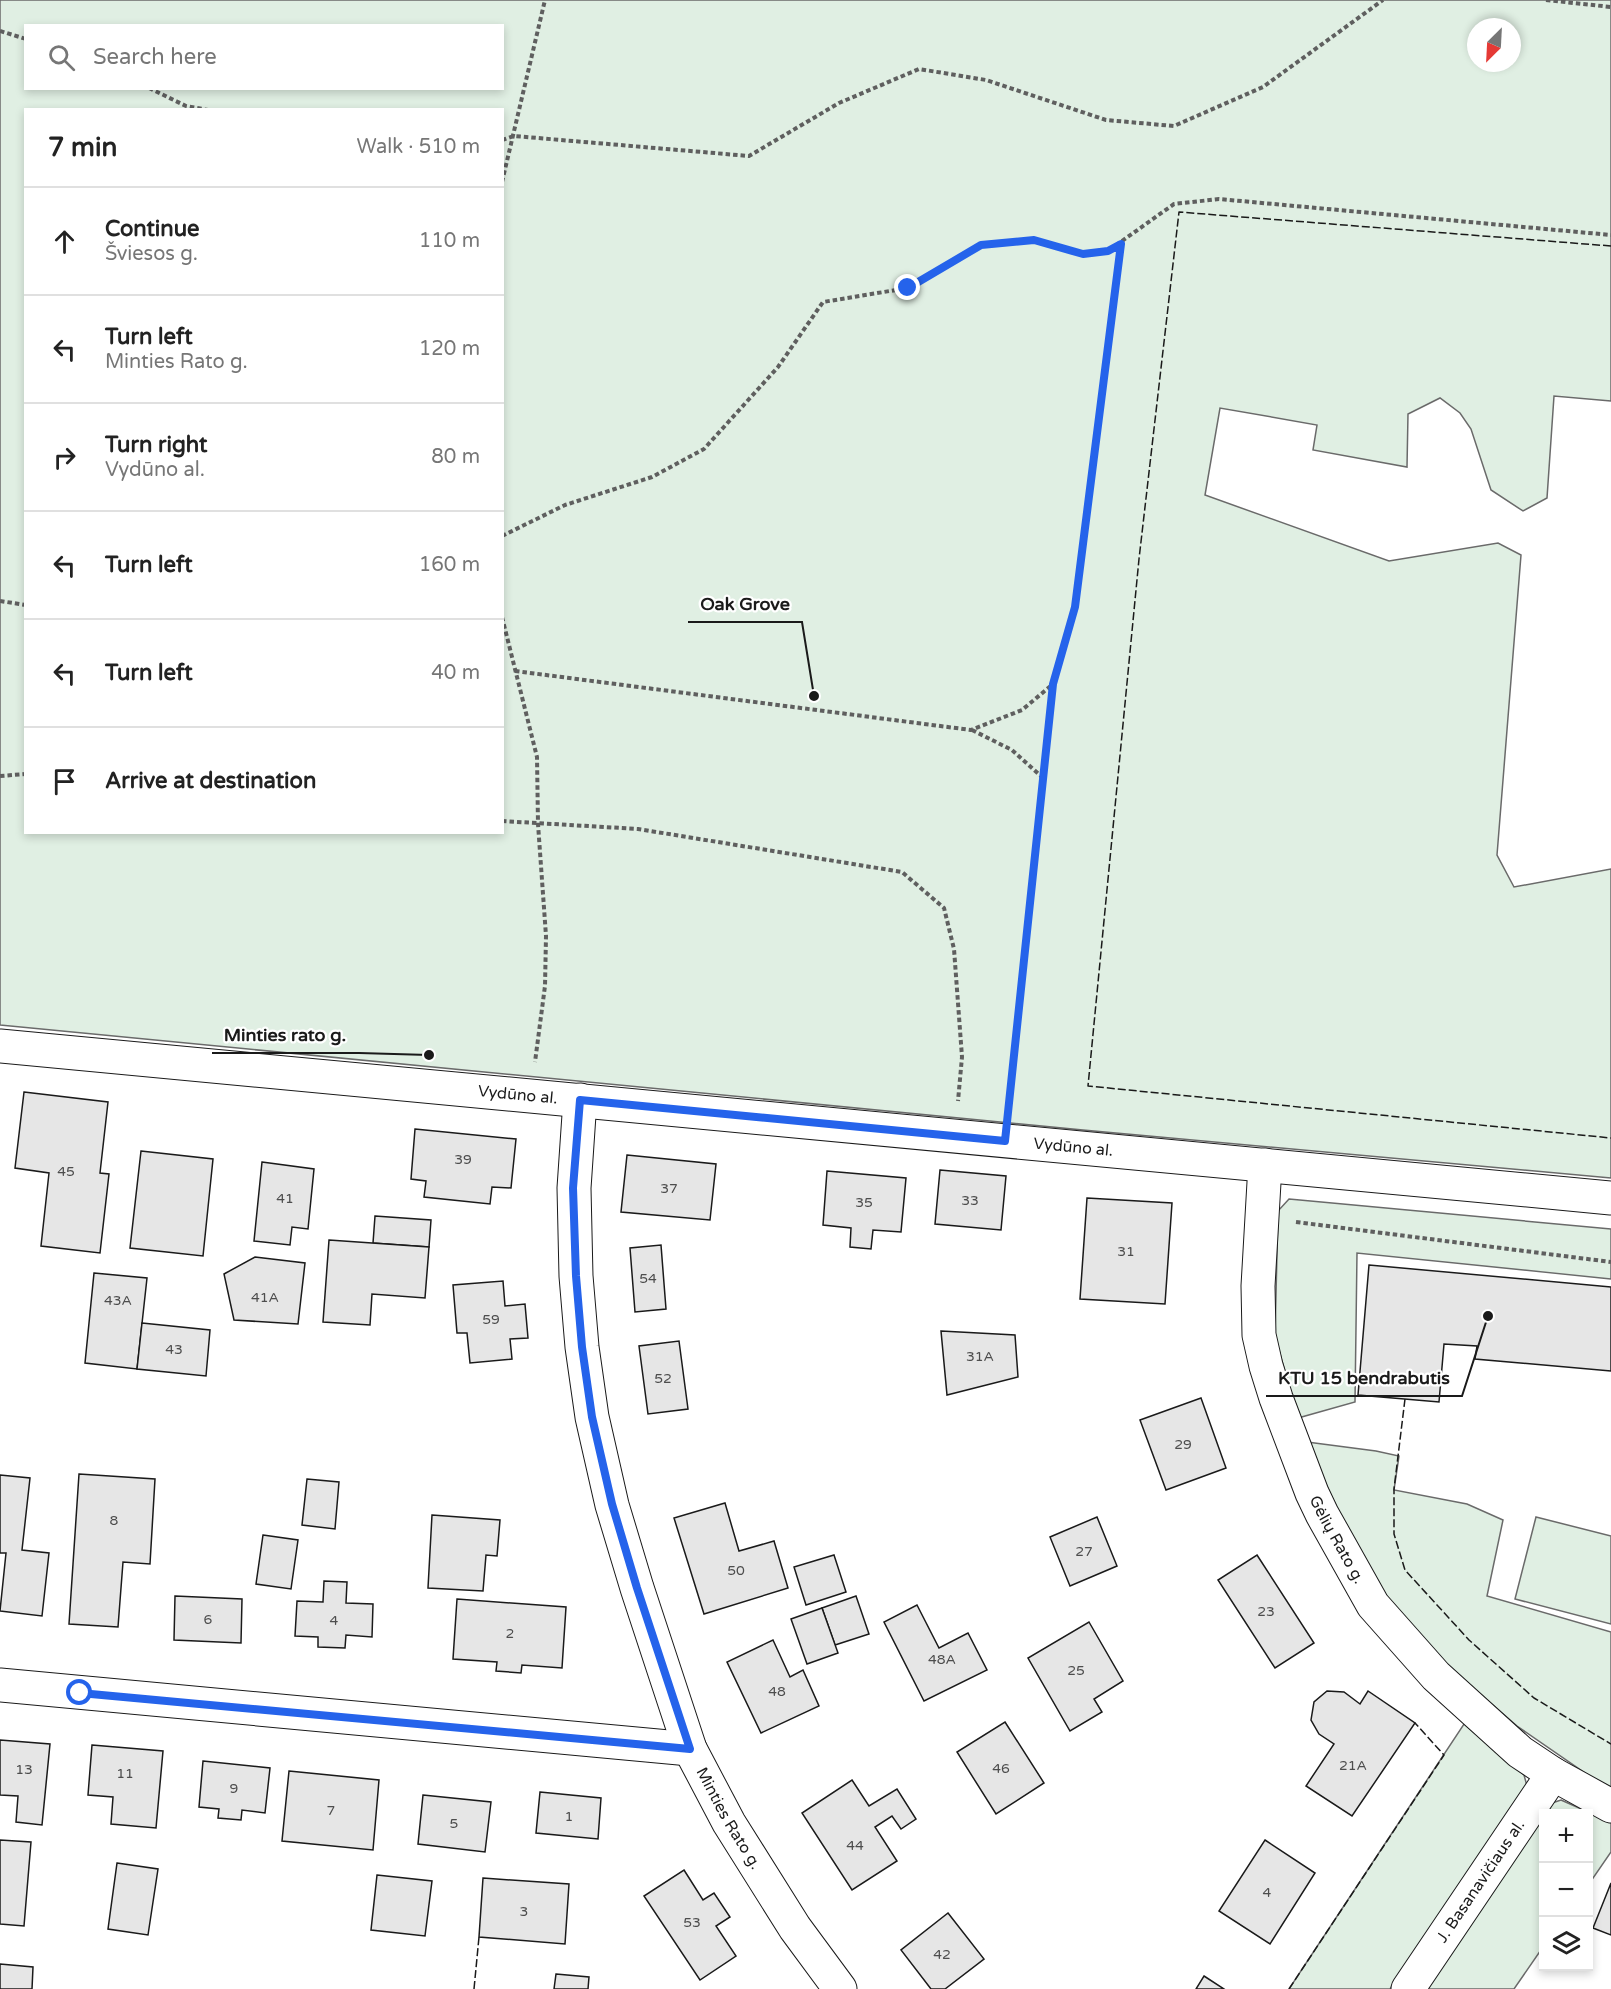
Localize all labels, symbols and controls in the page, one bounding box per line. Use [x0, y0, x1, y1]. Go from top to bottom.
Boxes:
north arrow [1467, 18, 1521, 72]
search box [24, 24, 504, 90]
icon: search [45, 41, 78, 74]
text: Search here [93, 44, 217, 70]
text: 7 min [48, 132, 117, 163]
text: Walk · 510 m [357, 135, 480, 159]
text: Continue [105, 216, 200, 242]
icon: ahead [48, 225, 81, 258]
text: 110 m [419, 229, 480, 253]
text: Šviesos g. [105, 242, 198, 266]
route end [894, 274, 920, 300]
text: Turn left [105, 324, 193, 350]
icon: left [48, 333, 81, 366]
text: 120 m [419, 337, 480, 361]
text: Minties Rato g. [105, 350, 248, 374]
text: Turn right [105, 432, 207, 458]
icon: right [48, 441, 81, 474]
text: 80 m [431, 445, 480, 469]
text: Vydūno al. [105, 458, 205, 482]
icon: left [48, 549, 81, 582]
text: Turn left [105, 552, 193, 578]
text: 160 m [419, 553, 480, 577]
callout: Oak Grove [688, 586, 802, 622]
text: Oak Grove [700, 593, 790, 615]
icon: left [48, 657, 81, 690]
text: Turn left [105, 660, 193, 686]
text: 40 m [431, 661, 480, 685]
icon: arrive [48, 765, 81, 798]
text: Arrive at destination [105, 768, 316, 794]
callout: Minties rato g. [212, 1017, 359, 1053]
text: Minties rato g. [224, 1024, 346, 1046]
street label: Vydūno al. [477, 1081, 558, 1109]
street label: Vydūno al. [1032, 1134, 1114, 1161]
house number: 39 [454, 1151, 472, 1168]
house number: 45 [57, 1163, 75, 1180]
house number: 37 [660, 1180, 678, 1197]
house number: 41 [276, 1190, 294, 1207]
house number: 33 [961, 1192, 979, 1209]
house number: 35 [855, 1194, 873, 1211]
house number: 31 [1117, 1243, 1135, 1260]
house number: 54 [639, 1270, 657, 1287]
house number: 41A [251, 1289, 279, 1306]
house number: 43A [104, 1292, 132, 1309]
house number: 59 [482, 1311, 500, 1328]
house number: 43 [165, 1341, 183, 1358]
house number: 31A [966, 1348, 994, 1365]
callout: KTU 15 bendrabutis [1266, 1360, 1462, 1396]
text: KTU 15 bendrabutis [1278, 1367, 1450, 1389]
house number: 52 [654, 1370, 672, 1387]
house number: 29 [1174, 1436, 1192, 1453]
street label: Gėlių Rato g. [1305, 1492, 1369, 1587]
house number: 8 [110, 1512, 119, 1529]
house number: 27 [1075, 1543, 1093, 1560]
house number: 50 [727, 1562, 745, 1579]
house number: 23 [1257, 1603, 1275, 1620]
house number: 6 [204, 1611, 213, 1628]
house number: 4 [330, 1612, 339, 1629]
house number: 2 [506, 1625, 514, 1642]
house number: 48A [928, 1651, 956, 1668]
house number: 25 [1067, 1662, 1085, 1679]
route start [66, 1679, 92, 1705]
house number: 48 [768, 1683, 786, 1700]
house number: 21A [1339, 1757, 1367, 1774]
house number: 46 [992, 1760, 1010, 1777]
house number: 13 [15, 1761, 33, 1778]
street label: Minties Rato g. [692, 1764, 766, 1873]
house number: 11 [116, 1765, 134, 1782]
house number: 9 [230, 1780, 238, 1797]
house number: 7 [327, 1802, 335, 1819]
house number: 1 [565, 1808, 573, 1825]
map controls [1539, 1809, 1593, 1971]
button: + [1539, 1809, 1593, 1863]
house number: 5 [450, 1815, 458, 1832]
street label: J. Basanavičiaus al. [1432, 1816, 1529, 1946]
house number: 44 [846, 1837, 864, 1854]
button: − [1539, 1863, 1593, 1917]
house number: 4 [1263, 1884, 1272, 1901]
house number: 3 [520, 1903, 528, 1920]
house number: 53 [683, 1914, 701, 1931]
button: layers [1539, 1917, 1593, 1971]
house number: 42 [933, 1946, 951, 1963]

